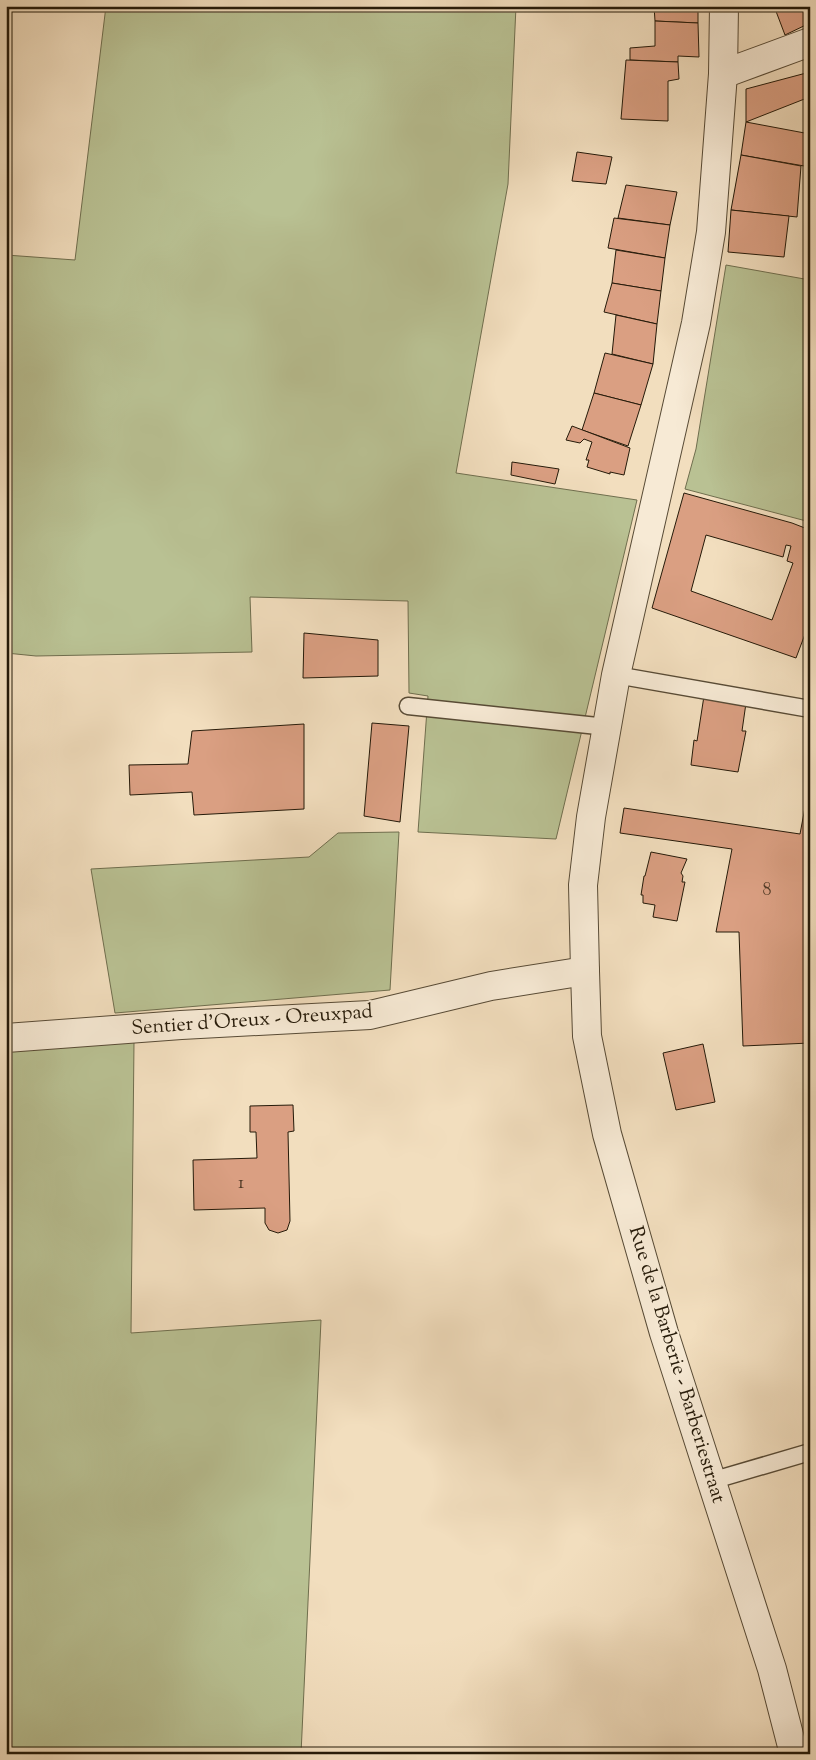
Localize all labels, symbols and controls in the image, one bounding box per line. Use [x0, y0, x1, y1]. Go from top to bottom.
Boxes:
house number: 8 [763, 878, 772, 904]
street label: Sentier d'Oreux - Oreuxpad [130, 998, 374, 1044]
house number: 1 [238, 1171, 244, 1197]
street label: Rue de la Barberie - Barberiestraat [620, 1223, 732, 1507]

